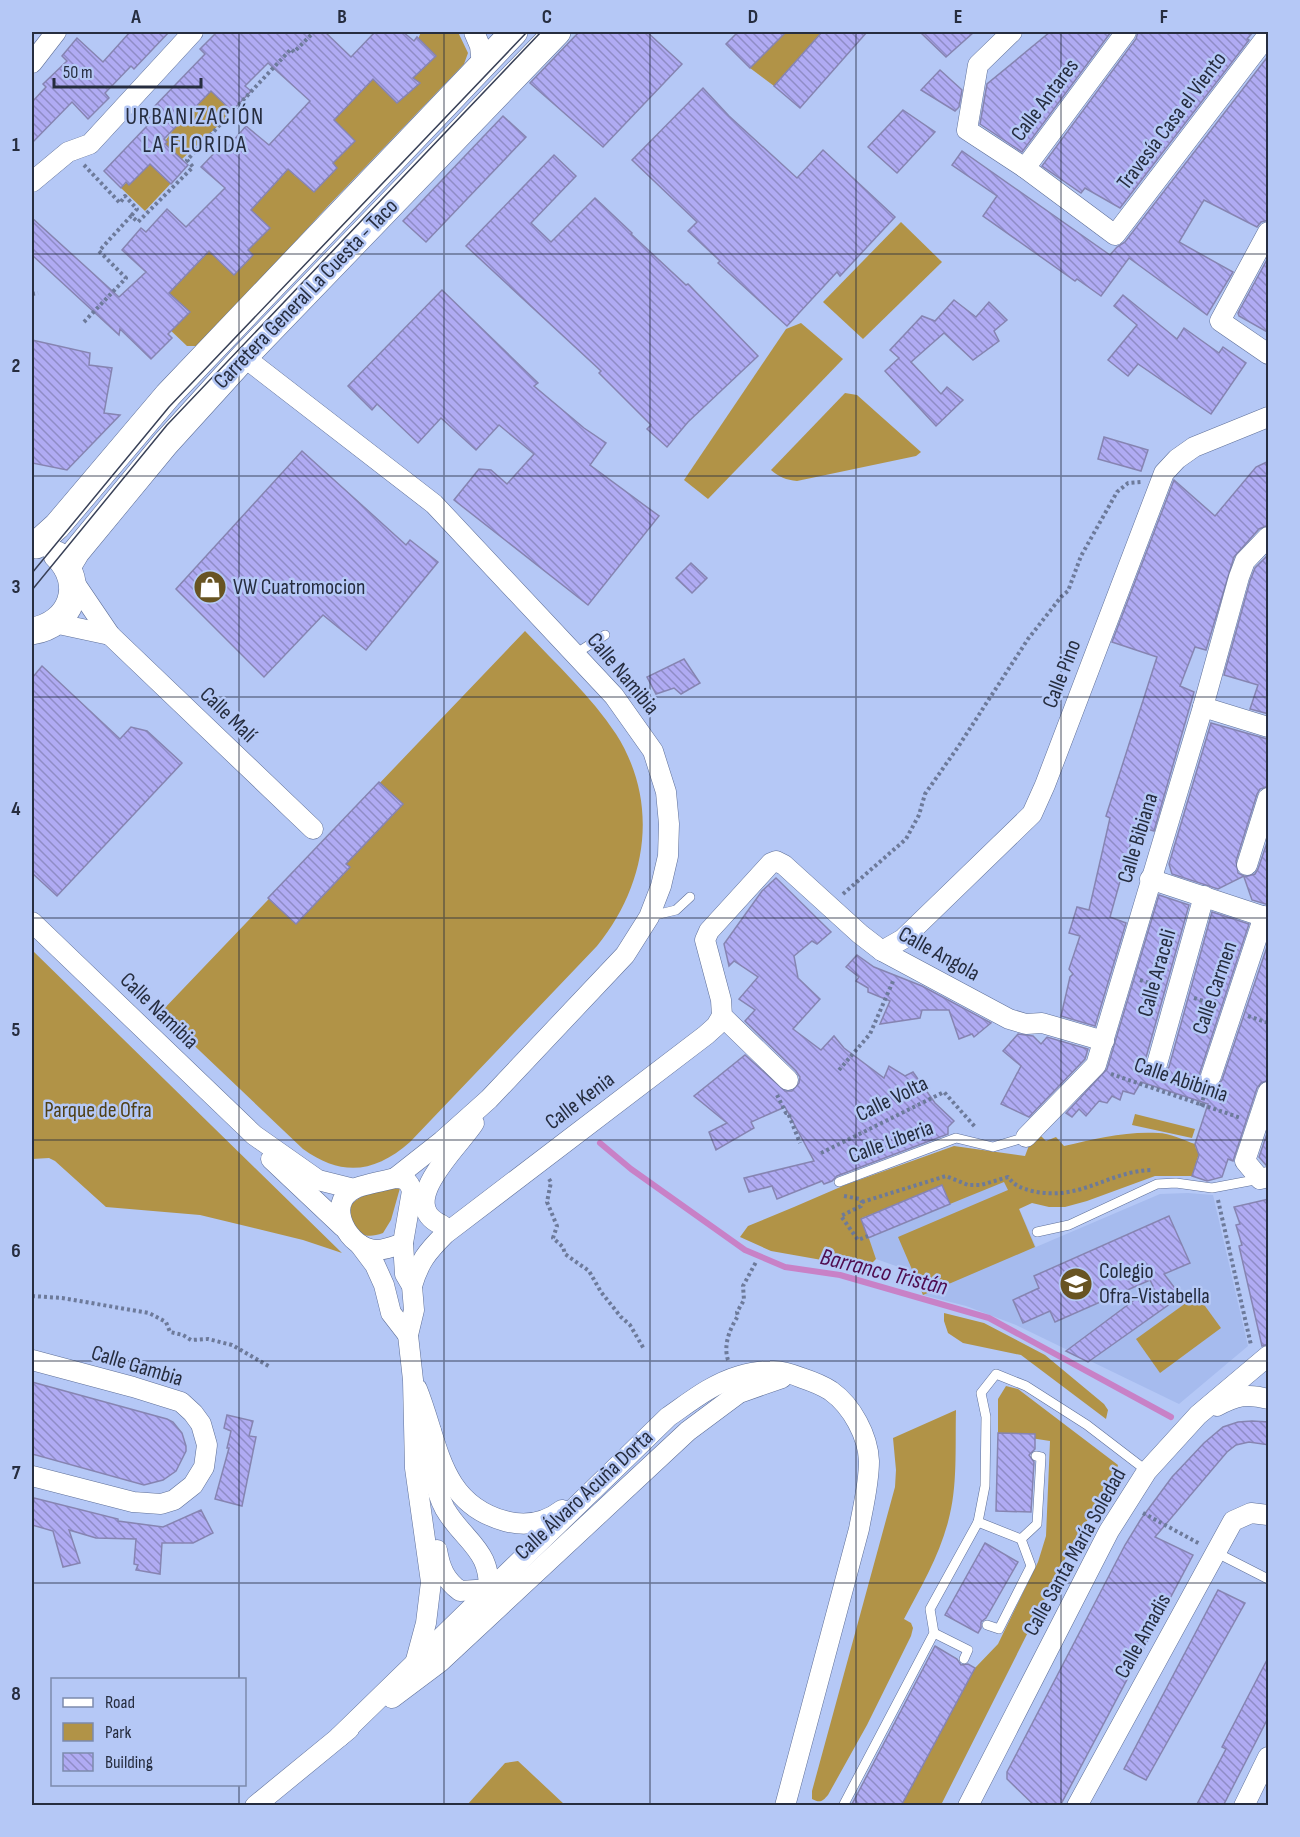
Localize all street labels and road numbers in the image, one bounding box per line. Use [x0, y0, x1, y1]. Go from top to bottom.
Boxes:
street label: Travesía Casa el Viento [1111, 47, 1233, 195]
street label: Calle Antares [1005, 53, 1085, 147]
street label: Carretera General La Cuesta - Taco [208, 193, 404, 395]
street label: Calle Namibia [581, 627, 665, 721]
street label: Calle Pino [1037, 636, 1087, 712]
street label: Calle Malí [194, 681, 263, 749]
street label: Calle Bibiana [1112, 790, 1164, 886]
street label: Calle Angola [894, 921, 984, 987]
street label: Calle Araceli [1132, 926, 1182, 1020]
street label: Calle Carmen [1186, 938, 1244, 1038]
street label: Calle Namibia [114, 967, 204, 1055]
street label: Calle Abibinia [1131, 1051, 1231, 1109]
street label: Calle Kenia [540, 1066, 620, 1136]
street label: Calle Volta [852, 1070, 932, 1128]
street label: Calle Liberia [845, 1114, 937, 1170]
street label: Calle Gambia [88, 1339, 186, 1393]
street label: Calle Álvaro Acuña Dorta [509, 1424, 659, 1566]
street label: Calle Santa María Soledad [1018, 1463, 1132, 1641]
street label: Calle Amadis [1109, 1589, 1177, 1683]

